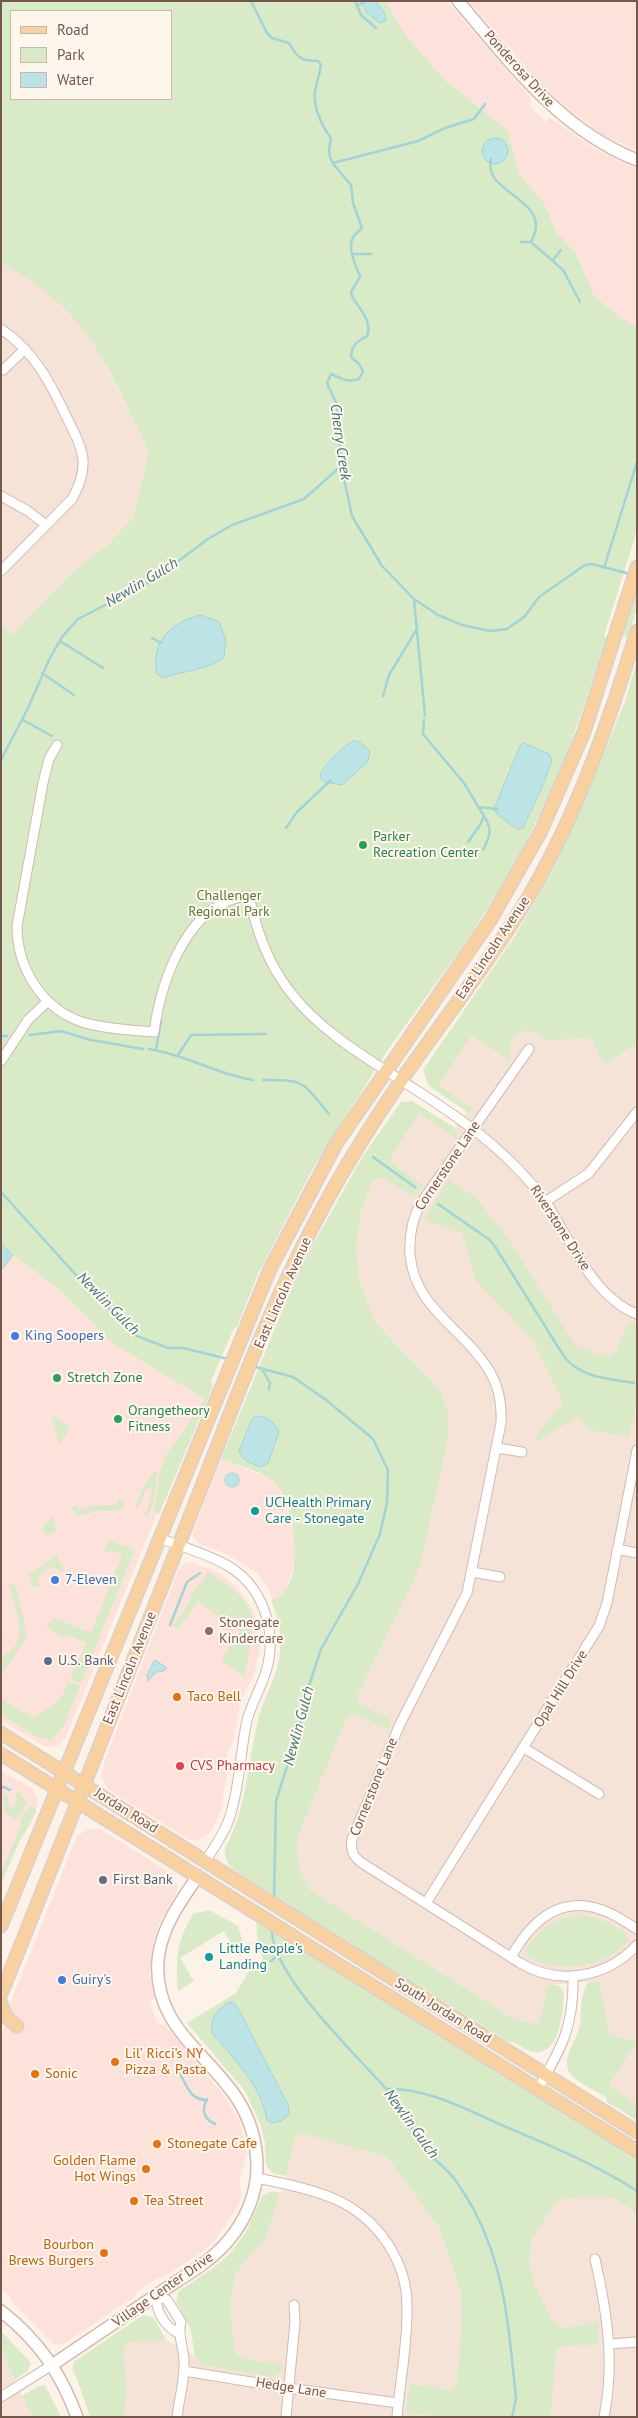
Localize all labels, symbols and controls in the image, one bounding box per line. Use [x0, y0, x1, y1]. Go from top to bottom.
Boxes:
legend [10, 10, 172, 100]
text: Road [57, 20, 89, 39]
street label: Ponderosa Drive [480, 27, 558, 111]
text: Park [57, 45, 85, 64]
text: Water [57, 70, 94, 89]
water label: Cherry Creek [326, 403, 354, 481]
water label: Newlin Gulch [103, 554, 181, 612]
place label: Parker Recreation Center [373, 829, 479, 862]
marker: Parker Recreation Center [357, 839, 369, 851]
park label: Challenger Regional Park [188, 888, 270, 920]
street label: East Lincoln Avenue [452, 893, 534, 1003]
street label: Cornerstone Lane [412, 1118, 484, 1214]
street label: Riverstone Drive [526, 1182, 594, 1274]
street label: East Lincoln Avenue [251, 1235, 315, 1351]
water label: Newlin Gulch [73, 1269, 143, 1339]
place label: King Soopers [25, 1328, 104, 1344]
marker: King Soopers [9, 1330, 21, 1342]
place label: Stretch Zone [67, 1370, 143, 1386]
marker: Stretch Zone [51, 1372, 63, 1384]
place label: Orangetheory Fitness [128, 1403, 210, 1435]
marker: Orangetheory Fitness [112, 1413, 124, 1425]
place label: UCHealth Primary Care - Stonegate [265, 1495, 371, 1528]
marker: UCHealth Primary Care - Stonegate [249, 1505, 261, 1517]
place label: 7-Eleven [65, 1572, 117, 1588]
marker: 7-Eleven [49, 1574, 61, 1586]
street label: East Lincoln Avenue [100, 1609, 160, 1727]
place label: Stonegate Kindercare [219, 1615, 283, 1648]
marker: Stonegate Kindercare [203, 1625, 215, 1637]
street label: Opal Hill Drive [530, 1647, 592, 1731]
place label: U.S. Bank [58, 1653, 114, 1669]
marker: U.S. Bank [42, 1655, 54, 1667]
water label: Newlin Gulch [280, 1684, 318, 1768]
place label: Taco Bell [187, 1689, 241, 1705]
marker: Taco Bell [171, 1691, 183, 1703]
street label: Cornerstone Lane [347, 1735, 401, 1839]
place label: CVS Pharmacy [190, 1758, 275, 1774]
marker: CVS Pharmacy [174, 1760, 186, 1772]
street label: Jordan Road [91, 1785, 161, 1837]
place label: First Bank [113, 1872, 173, 1888]
marker: First Bank [97, 1874, 109, 1886]
place label: Little People's Landing [219, 1941, 303, 1974]
marker: Little People's Landing [203, 1951, 215, 1963]
place label: Guiry's [72, 1972, 111, 1988]
marker: Guiry's [56, 1974, 68, 1986]
street label: South Jordan Road [392, 1975, 494, 2047]
place label: Lil’ Ricci’s NY Pizza & Pasta [125, 2046, 207, 2078]
marker: Lil’ Ricci’s NY Pizza & Pasta [109, 2056, 121, 2068]
place label: Sonic [45, 2066, 78, 2082]
marker: Sonic [29, 2068, 41, 2080]
water label: Newlin Gulch [380, 2086, 442, 2162]
place label: Stonegate Cafe [167, 2136, 257, 2152]
marker: Stonegate Cafe [151, 2138, 163, 2150]
place label: Golden Flame Hot Wings [53, 2153, 136, 2186]
marker: Golden Flame Hot Wings [140, 2163, 152, 2175]
place label: Tea Street [144, 2193, 204, 2209]
marker: Tea Street [128, 2195, 140, 2207]
place label: Bourbon Brews Burgers [8, 2237, 94, 2270]
marker: Bourbon Brews Burgers [98, 2247, 110, 2259]
street label: Village Center Drive [109, 2249, 217, 2331]
street label: Hedge Lane [255, 2374, 327, 2402]

